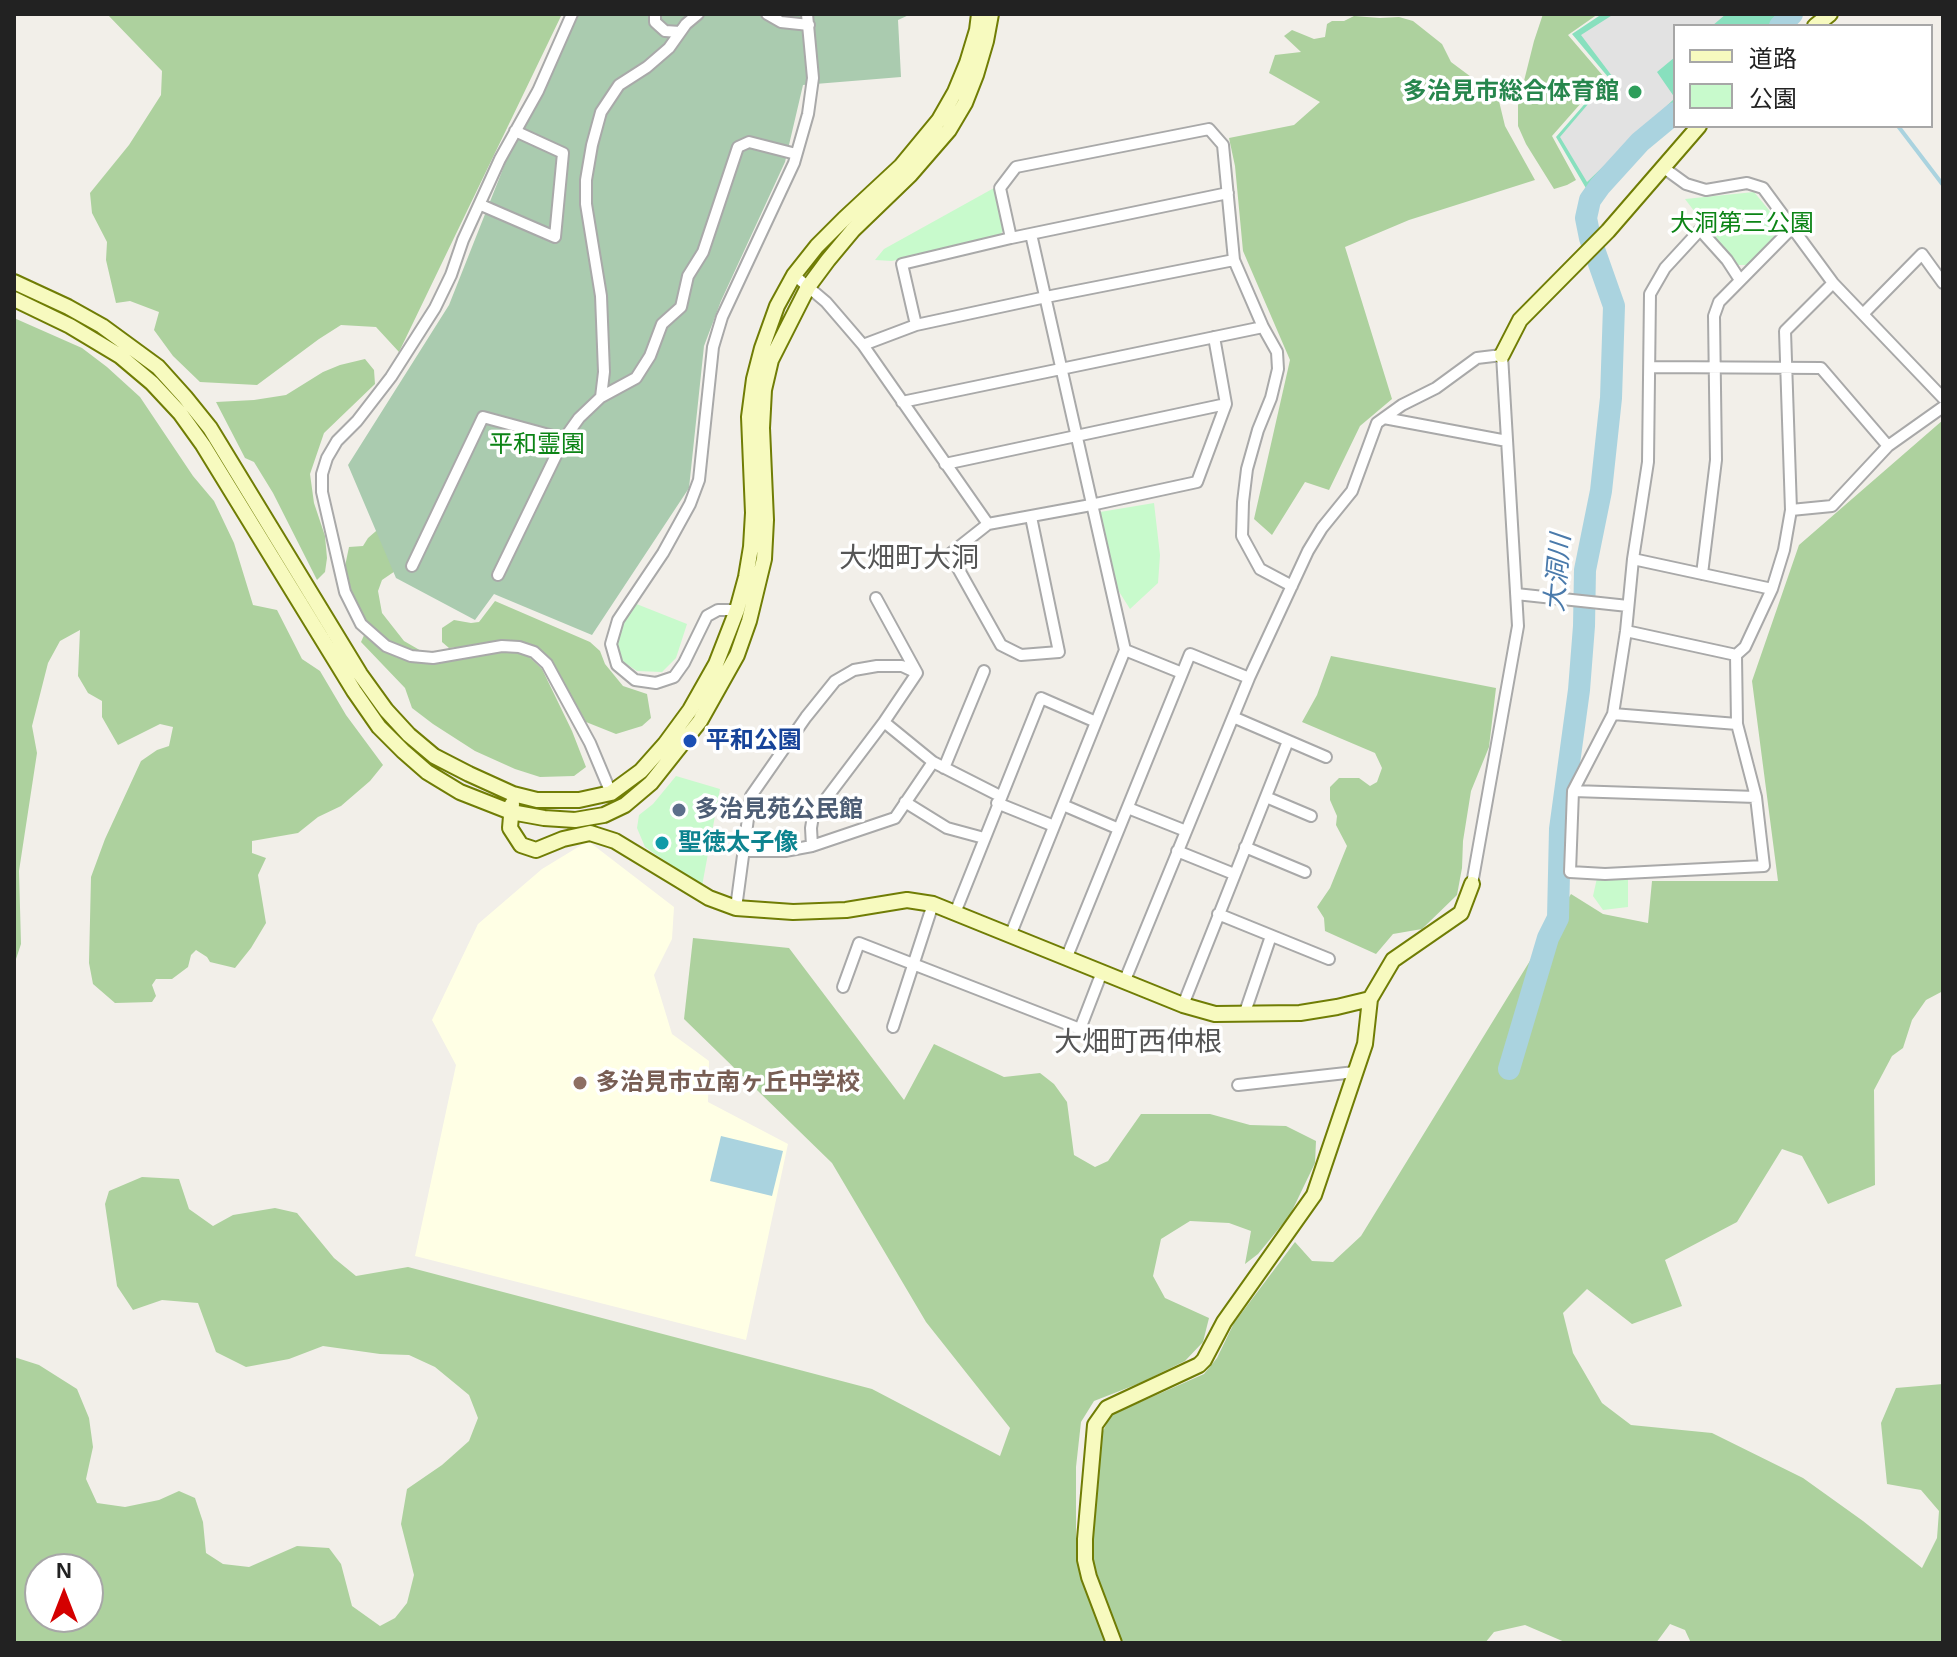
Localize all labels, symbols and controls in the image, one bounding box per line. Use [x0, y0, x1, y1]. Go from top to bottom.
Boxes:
legend [1673, 24, 1933, 128]
text: 道路 [1749, 45, 1797, 72]
place label: 多治見市総合体育館 [1403, 78, 1619, 106]
marker: 多治見市総合体育館 [1626, 83, 1644, 101]
text: 公園 [1749, 85, 1797, 112]
park label: 大洞第三公園 [1670, 210, 1814, 238]
park label: 平和霊園 [489, 431, 585, 459]
water label: 大洞川 [1540, 533, 1578, 613]
district label: 大畑町大洞 [839, 542, 979, 576]
place label: 平和公園 [706, 727, 802, 755]
marker: 平和公園 [681, 732, 699, 750]
place label: 多治見苑公民館 [695, 796, 863, 824]
marker: 多治見苑公民館 [670, 801, 688, 819]
place label: 聖徳太子像 [678, 829, 798, 857]
marker: 聖徳太子像 [653, 834, 671, 852]
district label: 大畑町西仲根 [1054, 1026, 1222, 1060]
place label: 多治見市立南ヶ丘中学校 [596, 1069, 860, 1097]
marker: 多治見市立南ヶ丘中学校 [571, 1074, 589, 1092]
north arrow [24, 1553, 104, 1633]
text: N [56, 1558, 72, 1583]

